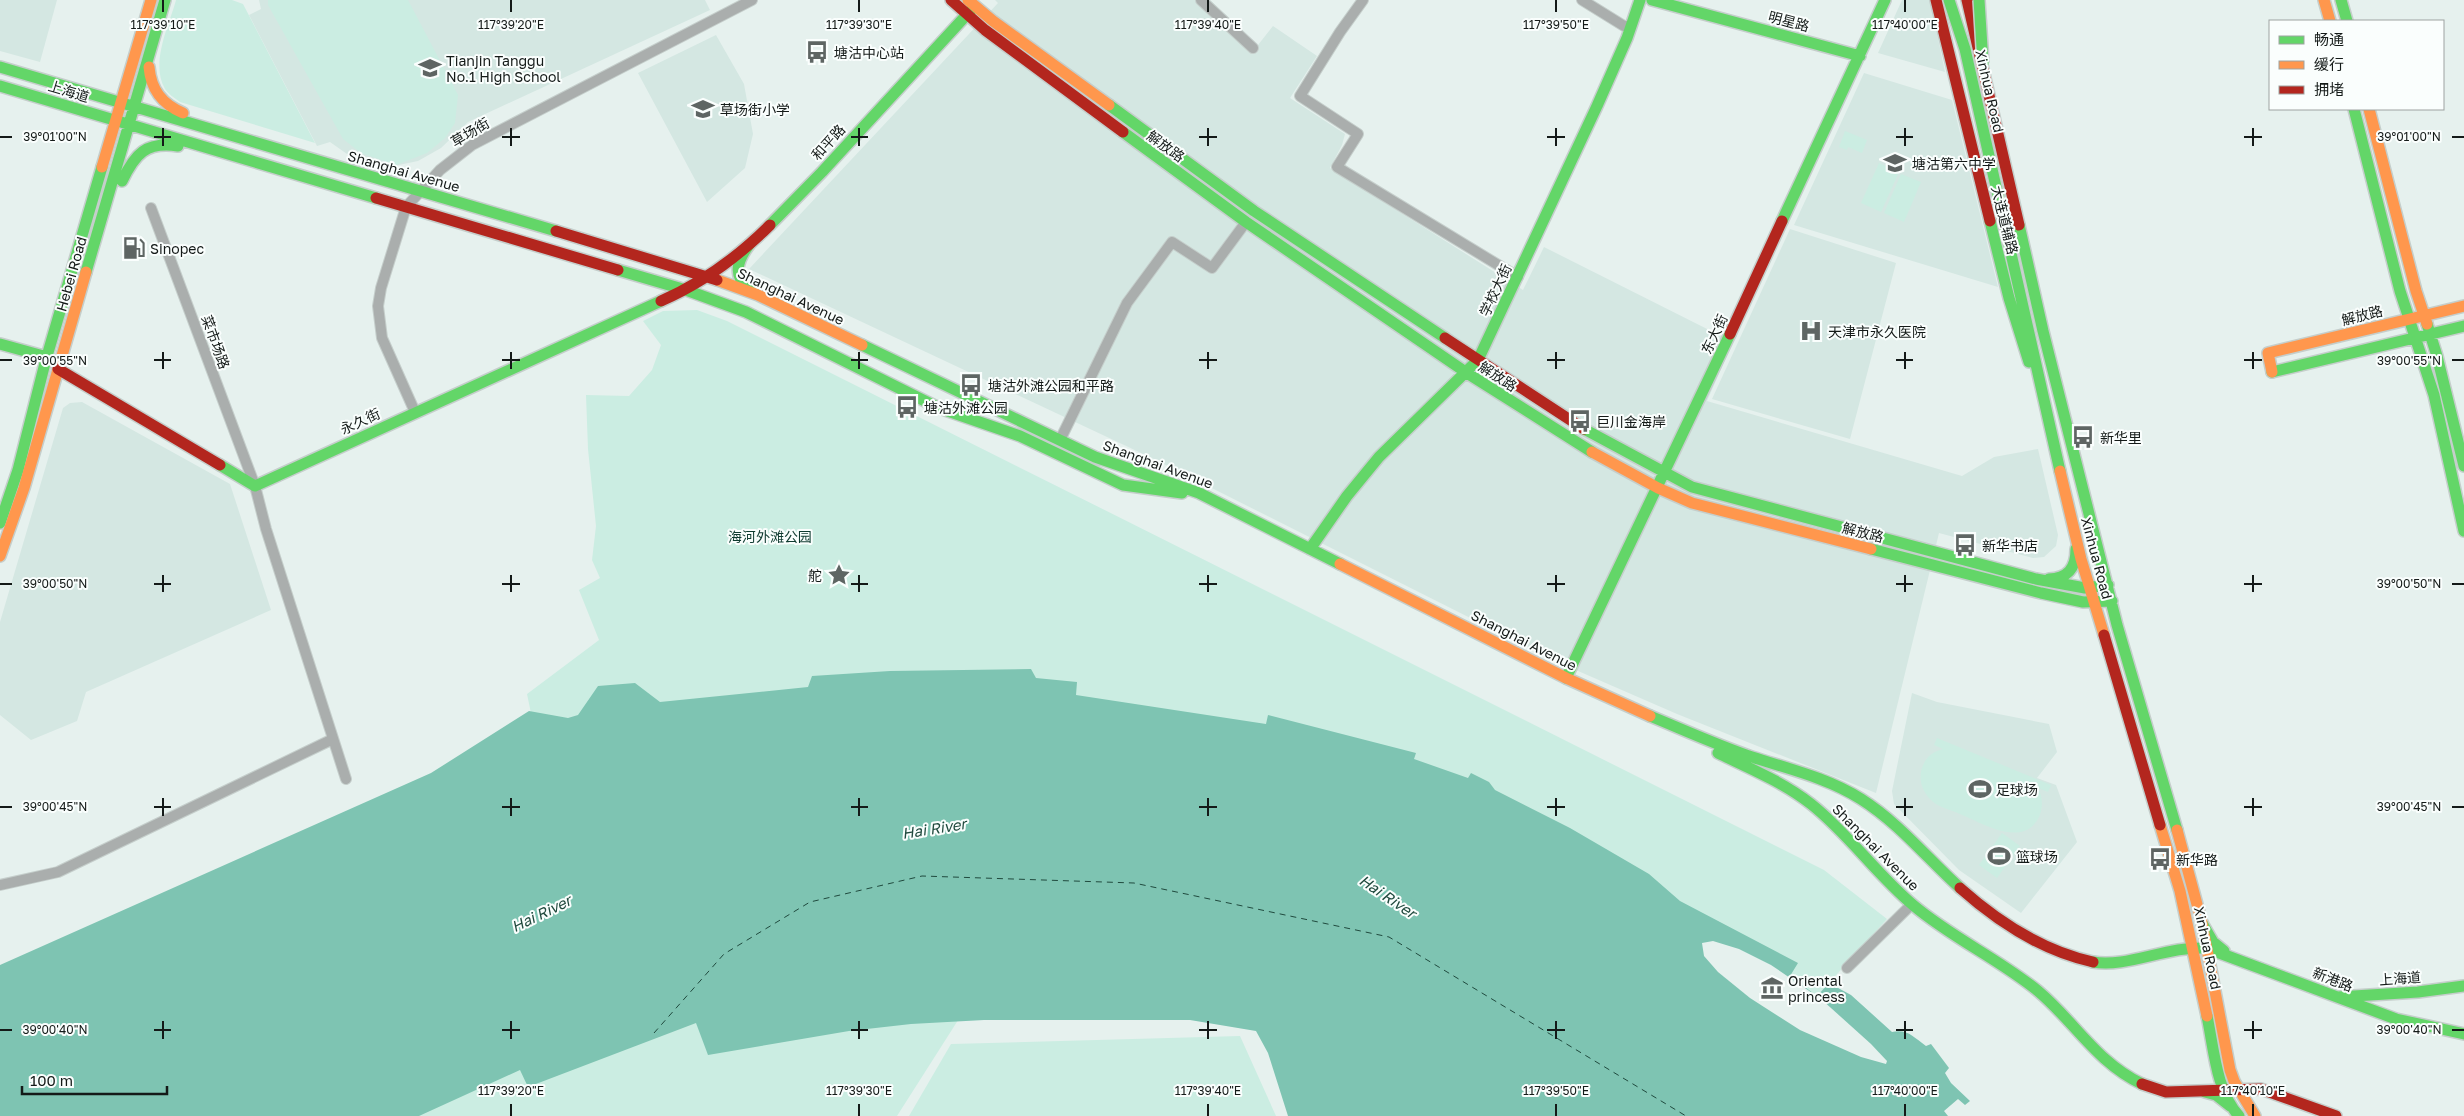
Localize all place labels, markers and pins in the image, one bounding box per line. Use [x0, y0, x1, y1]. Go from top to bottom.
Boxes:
bus stop icon: 塘沽中心站 [804, 39, 830, 65]
place label: 塘沽中心站 [834, 44, 904, 61]
place label: Tianjin Tanggu No.1 High School [446, 52, 561, 85]
school or university icon: Tianjin Tanggu No.1 High School [417, 55, 443, 81]
school or university icon: 草场街小学 [690, 96, 716, 122]
place label: 草场街小学 [720, 101, 790, 118]
school or university icon: 塘沽第六中学 [1882, 150, 1908, 176]
place label: 塘沽第六中学 [1912, 155, 1996, 172]
fuel station icon: Sinopec [121, 235, 147, 261]
place label: Sinopec [150, 240, 204, 257]
hospital icon: 天津市永久医院 [1798, 318, 1824, 344]
place label: 天津市永久医院 [1828, 323, 1926, 340]
bus stop icon: 塘沽外滩公园和平路 [958, 372, 984, 398]
place label: 塘沽外滩公园和平路 [988, 377, 1114, 394]
bus stop icon: 塘沽外滩公园 [894, 394, 920, 420]
place label: 塘沽外滩公园 [924, 399, 1008, 416]
bus stop icon: 巨川金海岸 [1567, 408, 1593, 434]
place label: 巨川金海岸 [1596, 413, 1666, 430]
bus stop icon: 新华里 [2070, 424, 2096, 450]
place label: 新华里 [2100, 429, 2142, 446]
bus stop icon: 新华书店 [1952, 532, 1978, 558]
place label: 新华书店 [1982, 537, 2038, 554]
place icon: 舵 [826, 562, 852, 588]
place label: 舵 [808, 567, 822, 584]
sports icon: 足球场 [1967, 776, 1993, 802]
place label: 足球场 [1996, 781, 2038, 798]
sports icon: 篮球场 [1986, 843, 2012, 869]
bus stop icon: 新华路 [2147, 846, 2173, 872]
place label: 篮球场 [2016, 848, 2058, 865]
place label: 新华路 [2176, 851, 2218, 868]
place label: Oriental princess [1788, 972, 1845, 1005]
museum icon: Oriental princess [1759, 975, 1785, 1001]

